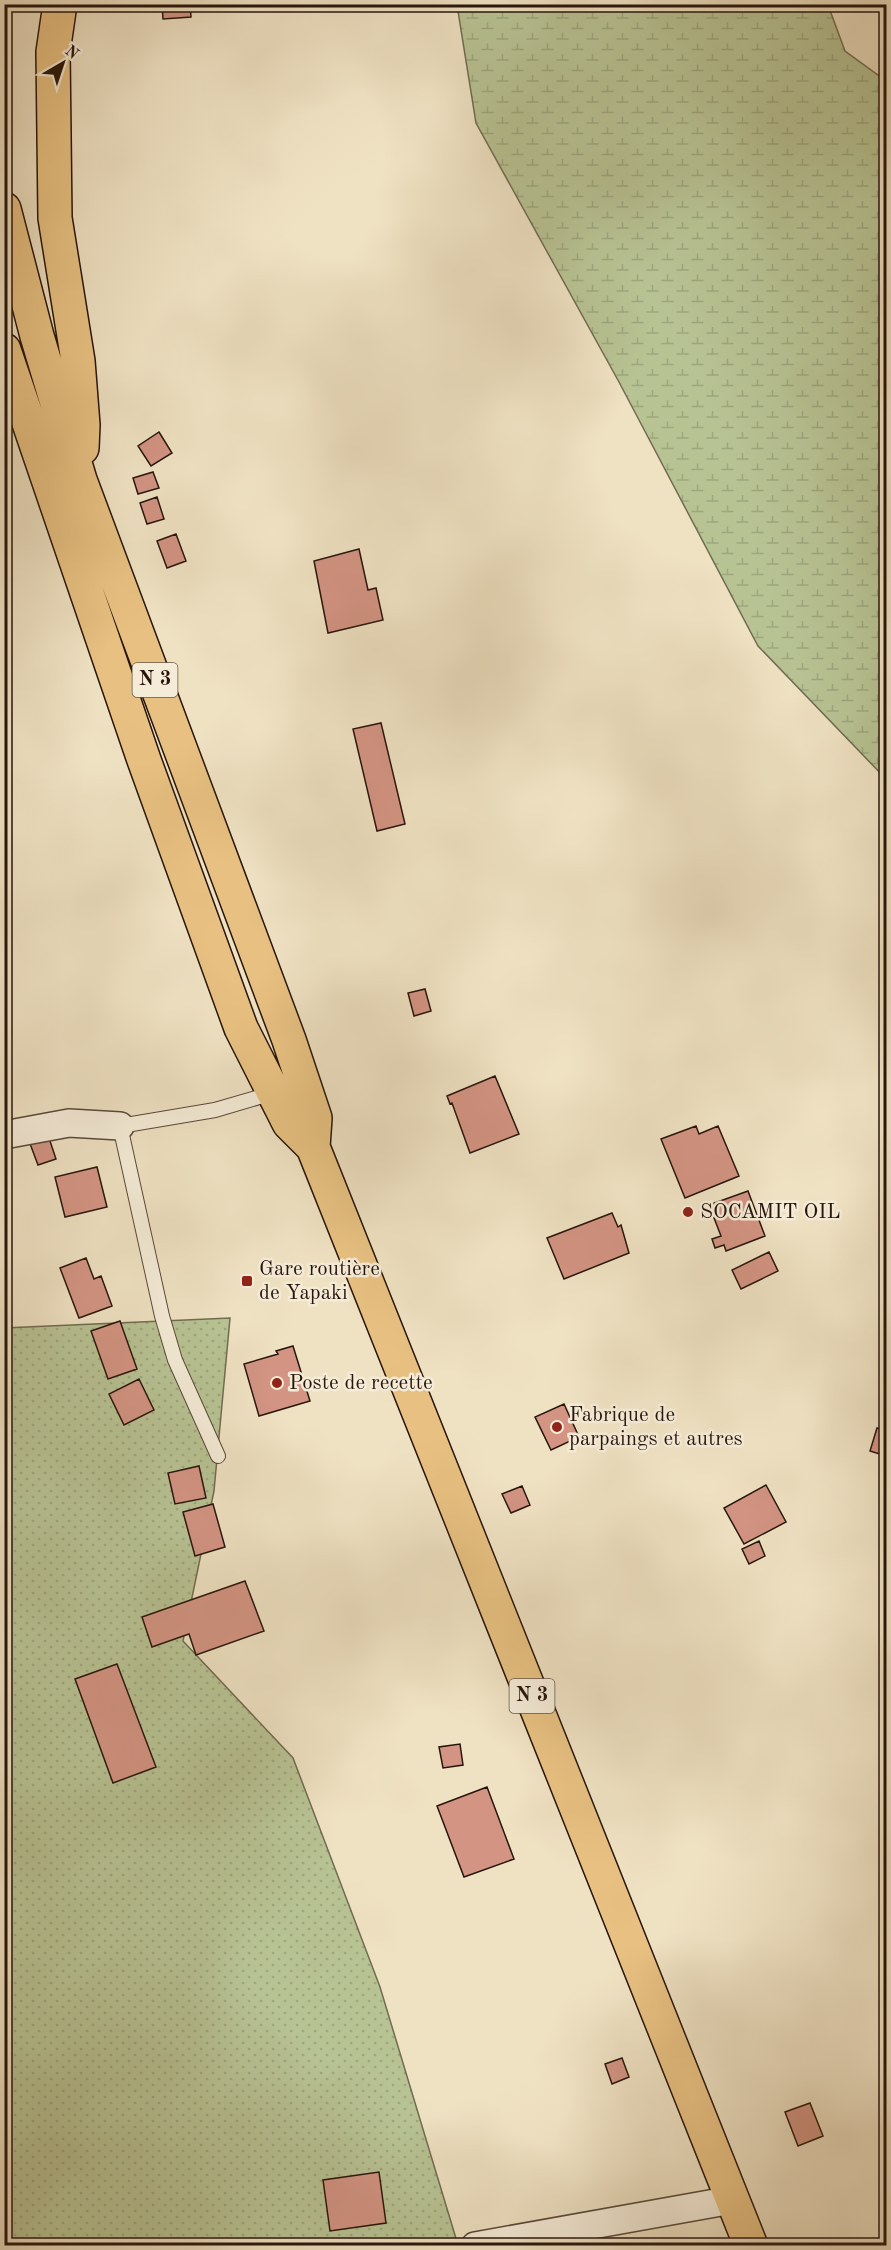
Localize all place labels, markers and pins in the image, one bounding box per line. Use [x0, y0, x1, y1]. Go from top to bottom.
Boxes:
place label: SOCAMIT OIL [700, 1202, 841, 1223]
marker: SOCAMIT OIL [681, 1205, 695, 1219]
place label: Gare routière de Yapaki [259, 1259, 380, 1304]
marker: Gare routière de Yapaki [240, 1274, 254, 1288]
place label: Poste de recette [289, 1373, 433, 1394]
marker: Poste de recette [270, 1376, 284, 1390]
place label: Fabrique de parpaings et autres [569, 1405, 743, 1450]
marker: Fabrique de parpaings et autres [550, 1420, 564, 1434]

